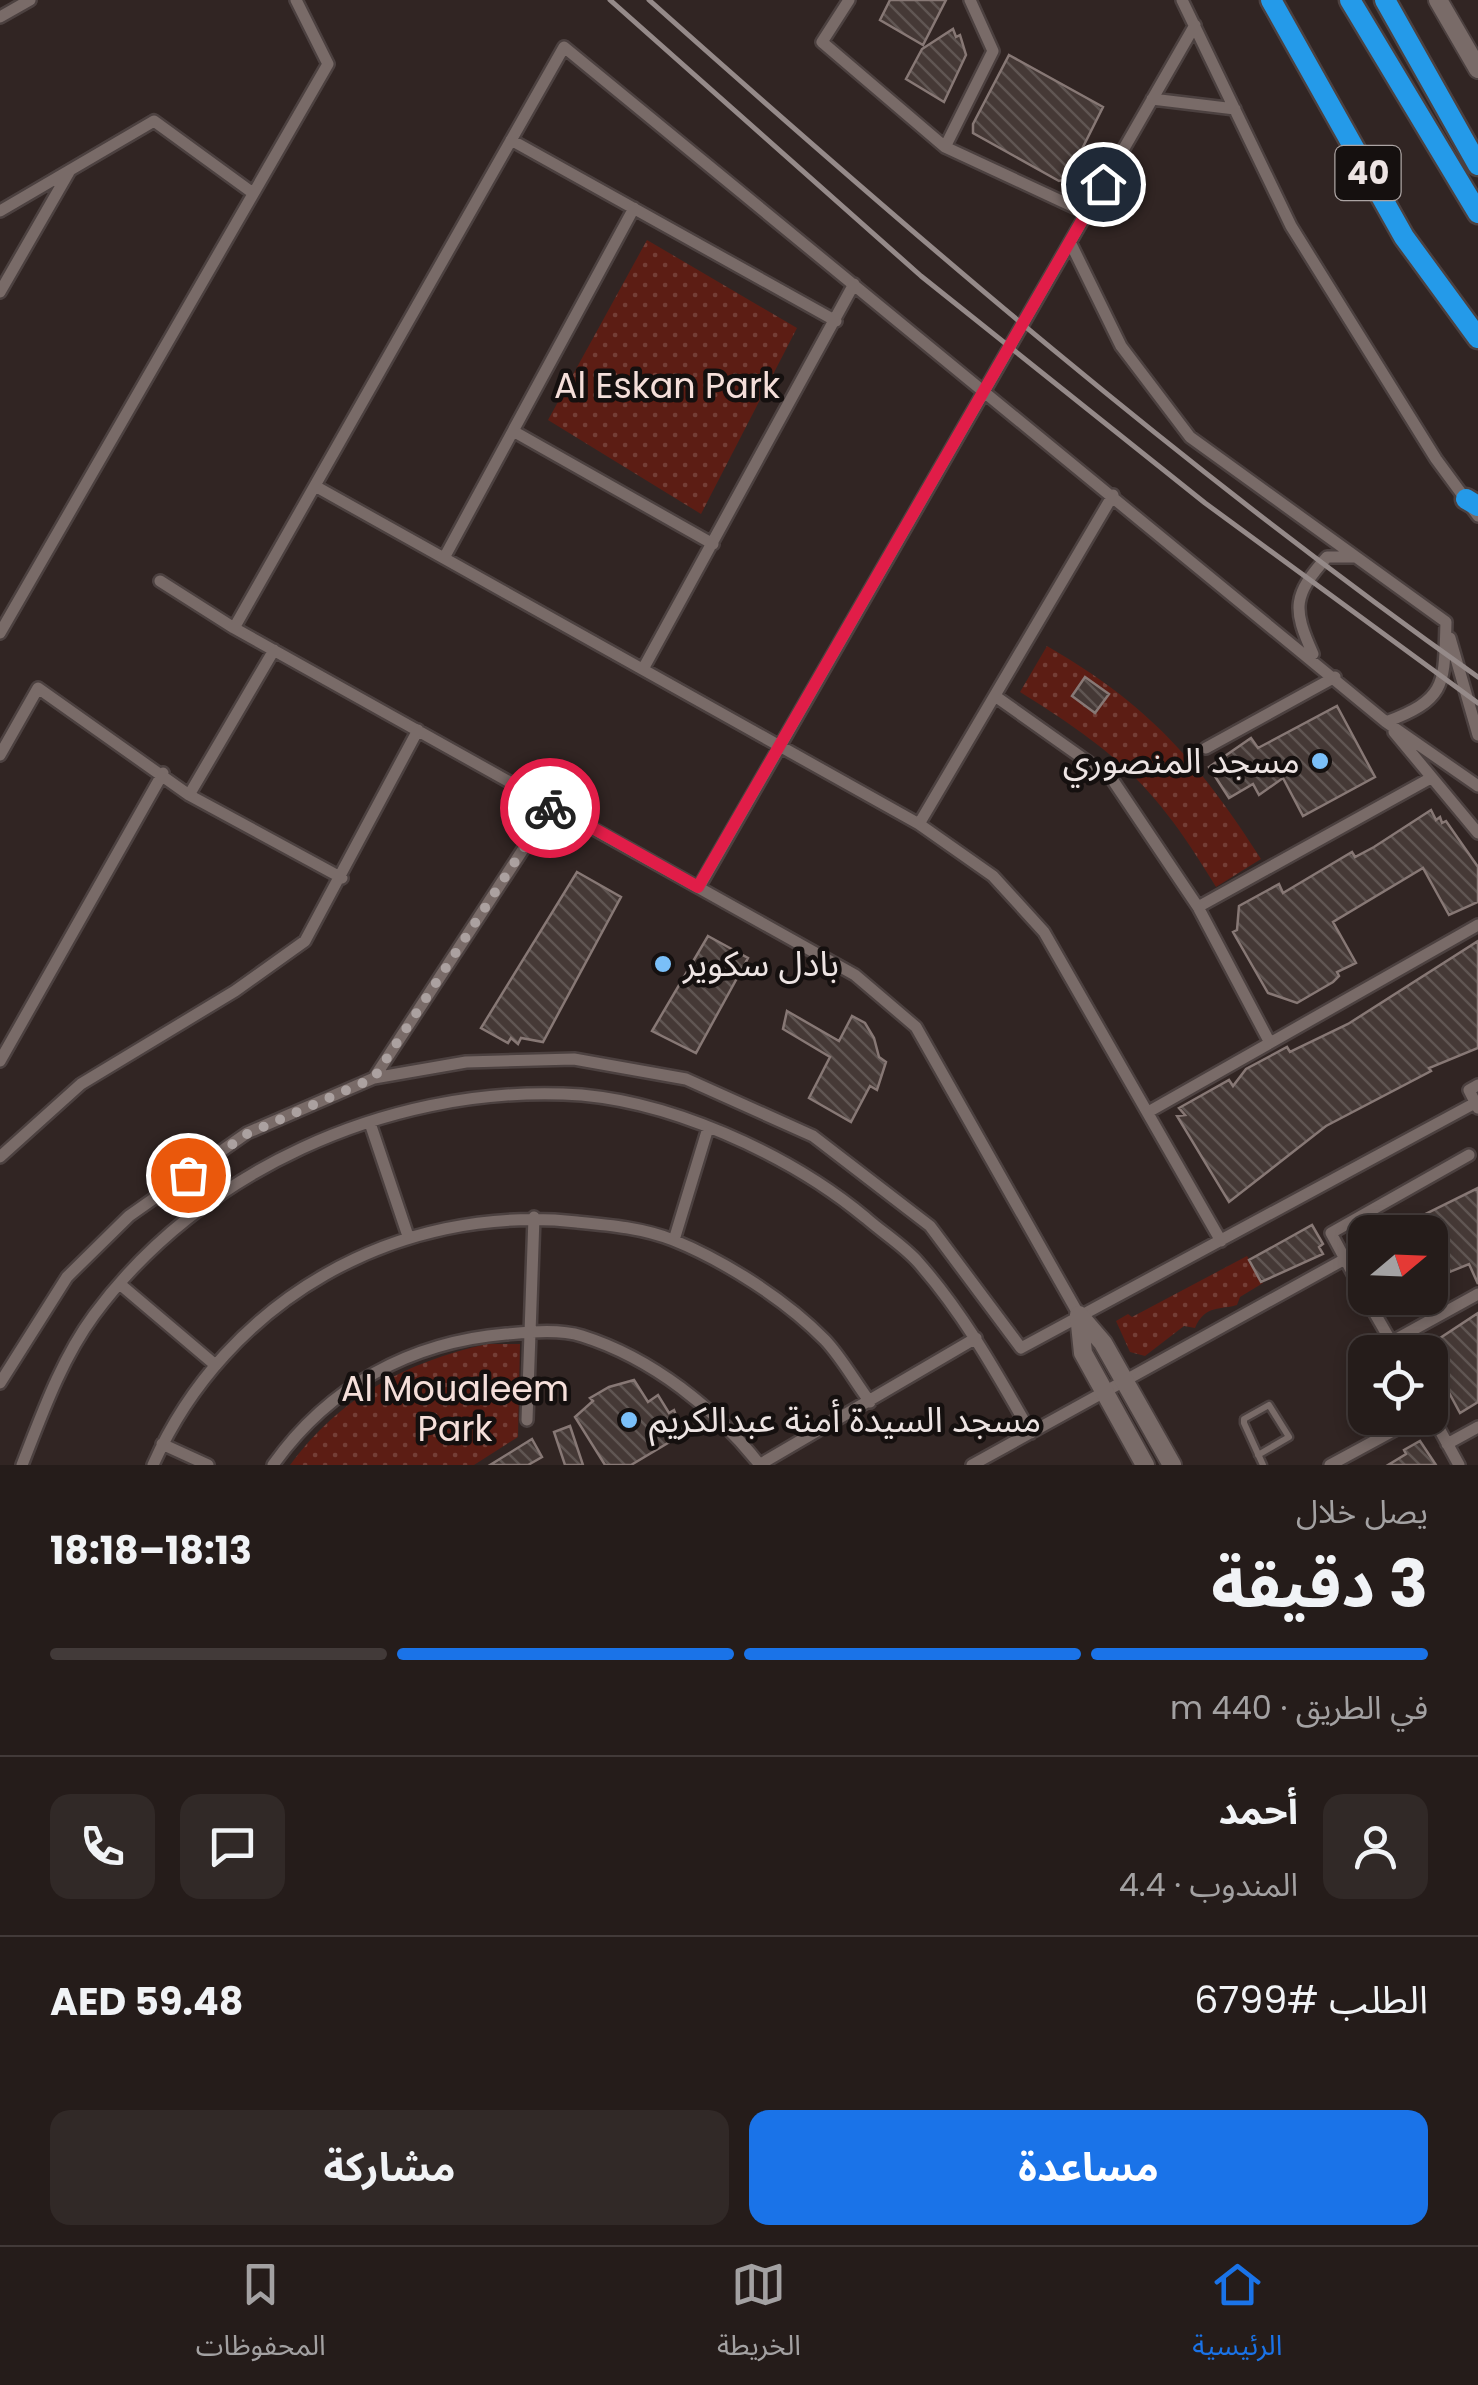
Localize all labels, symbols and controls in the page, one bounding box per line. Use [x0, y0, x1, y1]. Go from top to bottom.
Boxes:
pin [1061, 142, 1146, 227]
road number: 40 [1336, 146, 1400, 200]
icon: home [1076, 157, 1131, 212]
park label: Al Eskan Park [554, 361, 780, 410]
place label: مسجد المنصوري [1063, 736, 1300, 788]
marker: مسجد المنصوري [1309, 750, 1331, 772]
courier [500, 758, 600, 858]
icon: bike [523, 781, 578, 836]
place label: بادل سكوير [682, 939, 839, 988]
marker: بادل سكوير [652, 953, 674, 975]
pin [146, 1133, 231, 1218]
icon: bag [161, 1148, 216, 1203]
north arrow [1348, 1215, 1448, 1315]
map controls [1348, 1215, 1448, 1435]
button: locate [1348, 1335, 1448, 1435]
park label: Al Moualeem Park [341, 1364, 569, 1453]
place label: مسجد السيدة أمنة عبدالكريم [649, 1395, 1041, 1447]
marker: مسجد السيدة أمنة عبدالكريم [618, 1409, 640, 1431]
text: يصل خلال [1296, 1489, 1428, 1534]
text: 18:13–18:18 [50, 1524, 252, 1577]
text: 3 دقيقة [1211, 1539, 1428, 1630]
text: في الطريق · 440 m [1170, 1685, 1428, 1730]
text: أحمد [1218, 1784, 1298, 1837]
button: phone [50, 1794, 155, 1899]
button: chat [180, 1794, 285, 1899]
button: person [1323, 1794, 1428, 1899]
text: المندوب · 4.4 [1119, 1862, 1298, 1907]
text: الطلب #6799 [1194, 1973, 1428, 2026]
text: AED 59.48 [50, 1975, 243, 2028]
button: مشاركة [50, 2110, 729, 2225]
button: مساعدة [749, 2110, 1428, 2225]
tab: المحفوظات [196, 2257, 326, 2376]
tab: الخريطة [717, 2257, 801, 2376]
tab: الرئيسية [1192, 2257, 1282, 2376]

